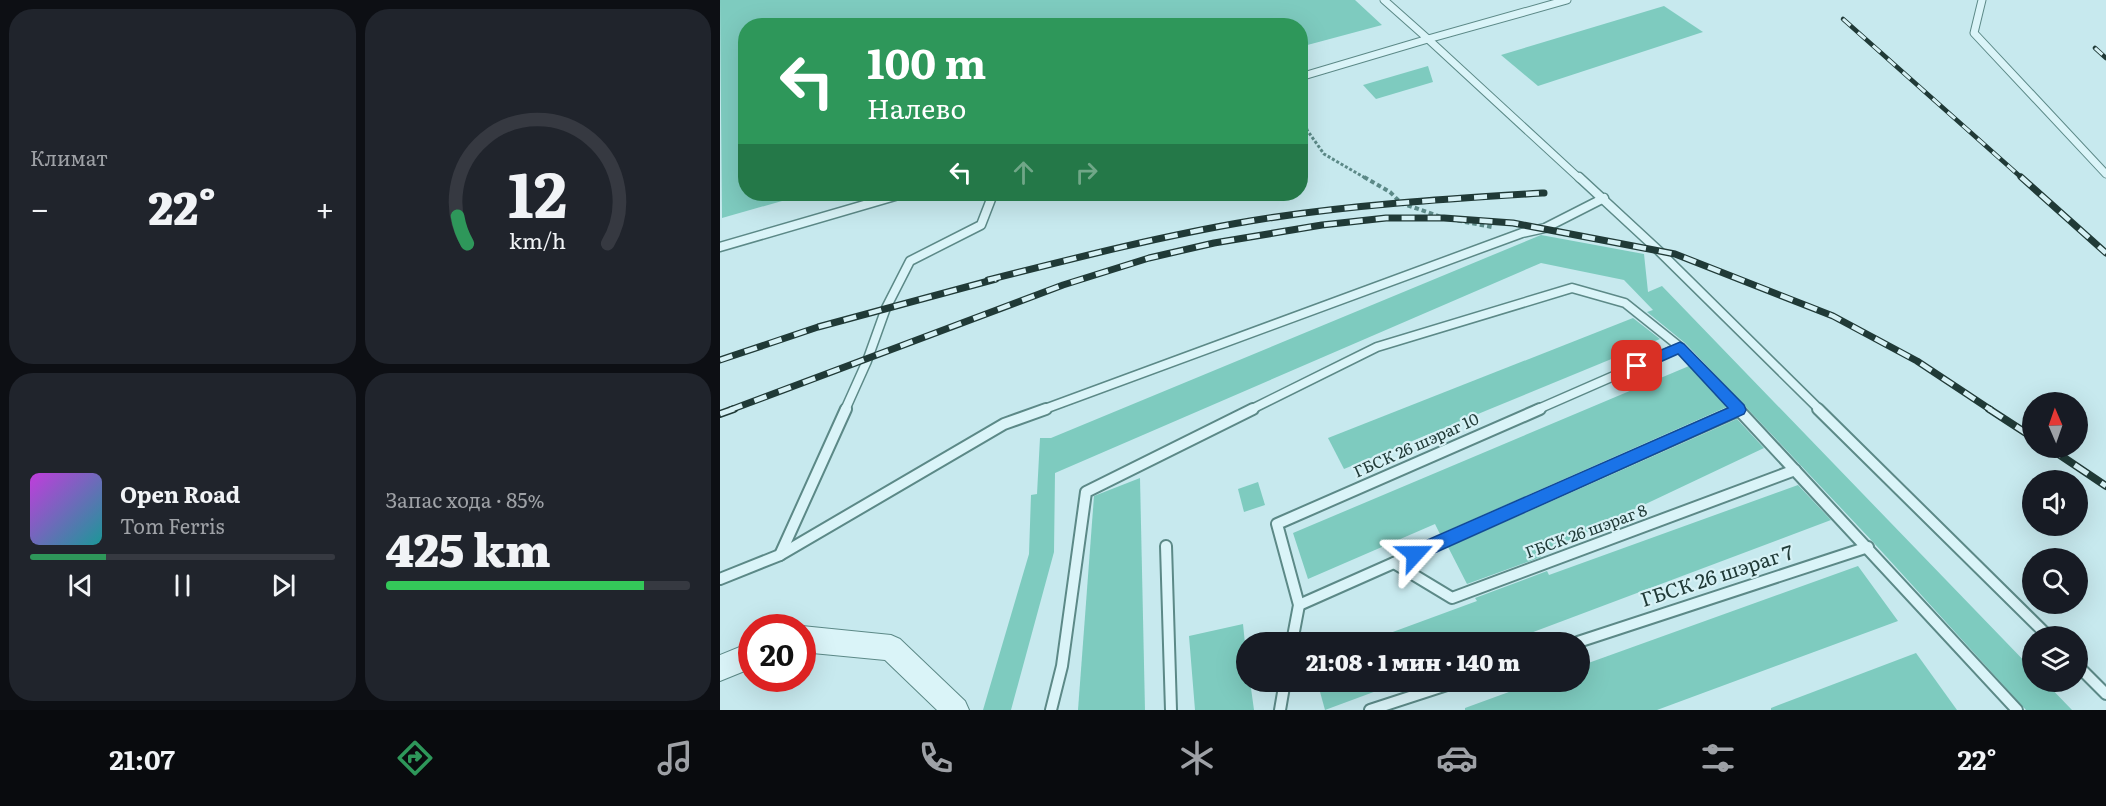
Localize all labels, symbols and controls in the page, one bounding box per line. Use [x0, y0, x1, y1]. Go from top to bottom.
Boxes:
text: 100 m [867, 30, 986, 92]
icon: left [768, 42, 846, 120]
text: Налево [867, 87, 966, 127]
text: Климат [30, 142, 108, 172]
text: 12 [508, 145, 567, 237]
icon: left [944, 156, 977, 189]
icon: ahead [1007, 156, 1040, 189]
icon: right [1070, 156, 1103, 189]
text: 22° [148, 172, 216, 239]
text: − [30, 182, 49, 231]
text: + [315, 182, 334, 231]
text: km/h [509, 224, 566, 256]
pin [1611, 340, 1662, 391]
icon: arrive [1620, 349, 1653, 382]
north arrow [2022, 392, 2088, 458]
map controls [2022, 392, 2088, 692]
street label: ГБСК 26 шэраг 10 [1349, 406, 1482, 483]
button: sound [2022, 470, 2088, 536]
text: Open Road [120, 477, 240, 510]
text: Запас хода · 85% [386, 484, 544, 514]
street label: ГБСК 26 шэраг 8 [1521, 497, 1650, 563]
text: Tom Ferris [120, 510, 225, 540]
text: 425 km [386, 514, 551, 581]
position arrow [1383, 522, 1447, 586]
street label: ГБСК 26 шэраг 7 [1636, 535, 1797, 613]
button: search [2022, 548, 2088, 614]
icon: previous [64, 569, 97, 602]
icon: pause [166, 569, 199, 602]
icon: next [267, 569, 300, 602]
speed limit sign: 20 [738, 614, 816, 692]
button: layers [2022, 626, 2088, 692]
text: 21:08 · 1 мин · 140 m [1306, 645, 1520, 678]
icon: directions [394, 737, 436, 779]
icon: music [654, 737, 696, 779]
icon: phone [915, 737, 957, 779]
icon: climate [1176, 737, 1218, 779]
icon: car [1436, 737, 1478, 779]
icon: filters [1697, 737, 1739, 779]
text: 21:07 [109, 738, 175, 778]
text: 22° [1958, 738, 1997, 778]

